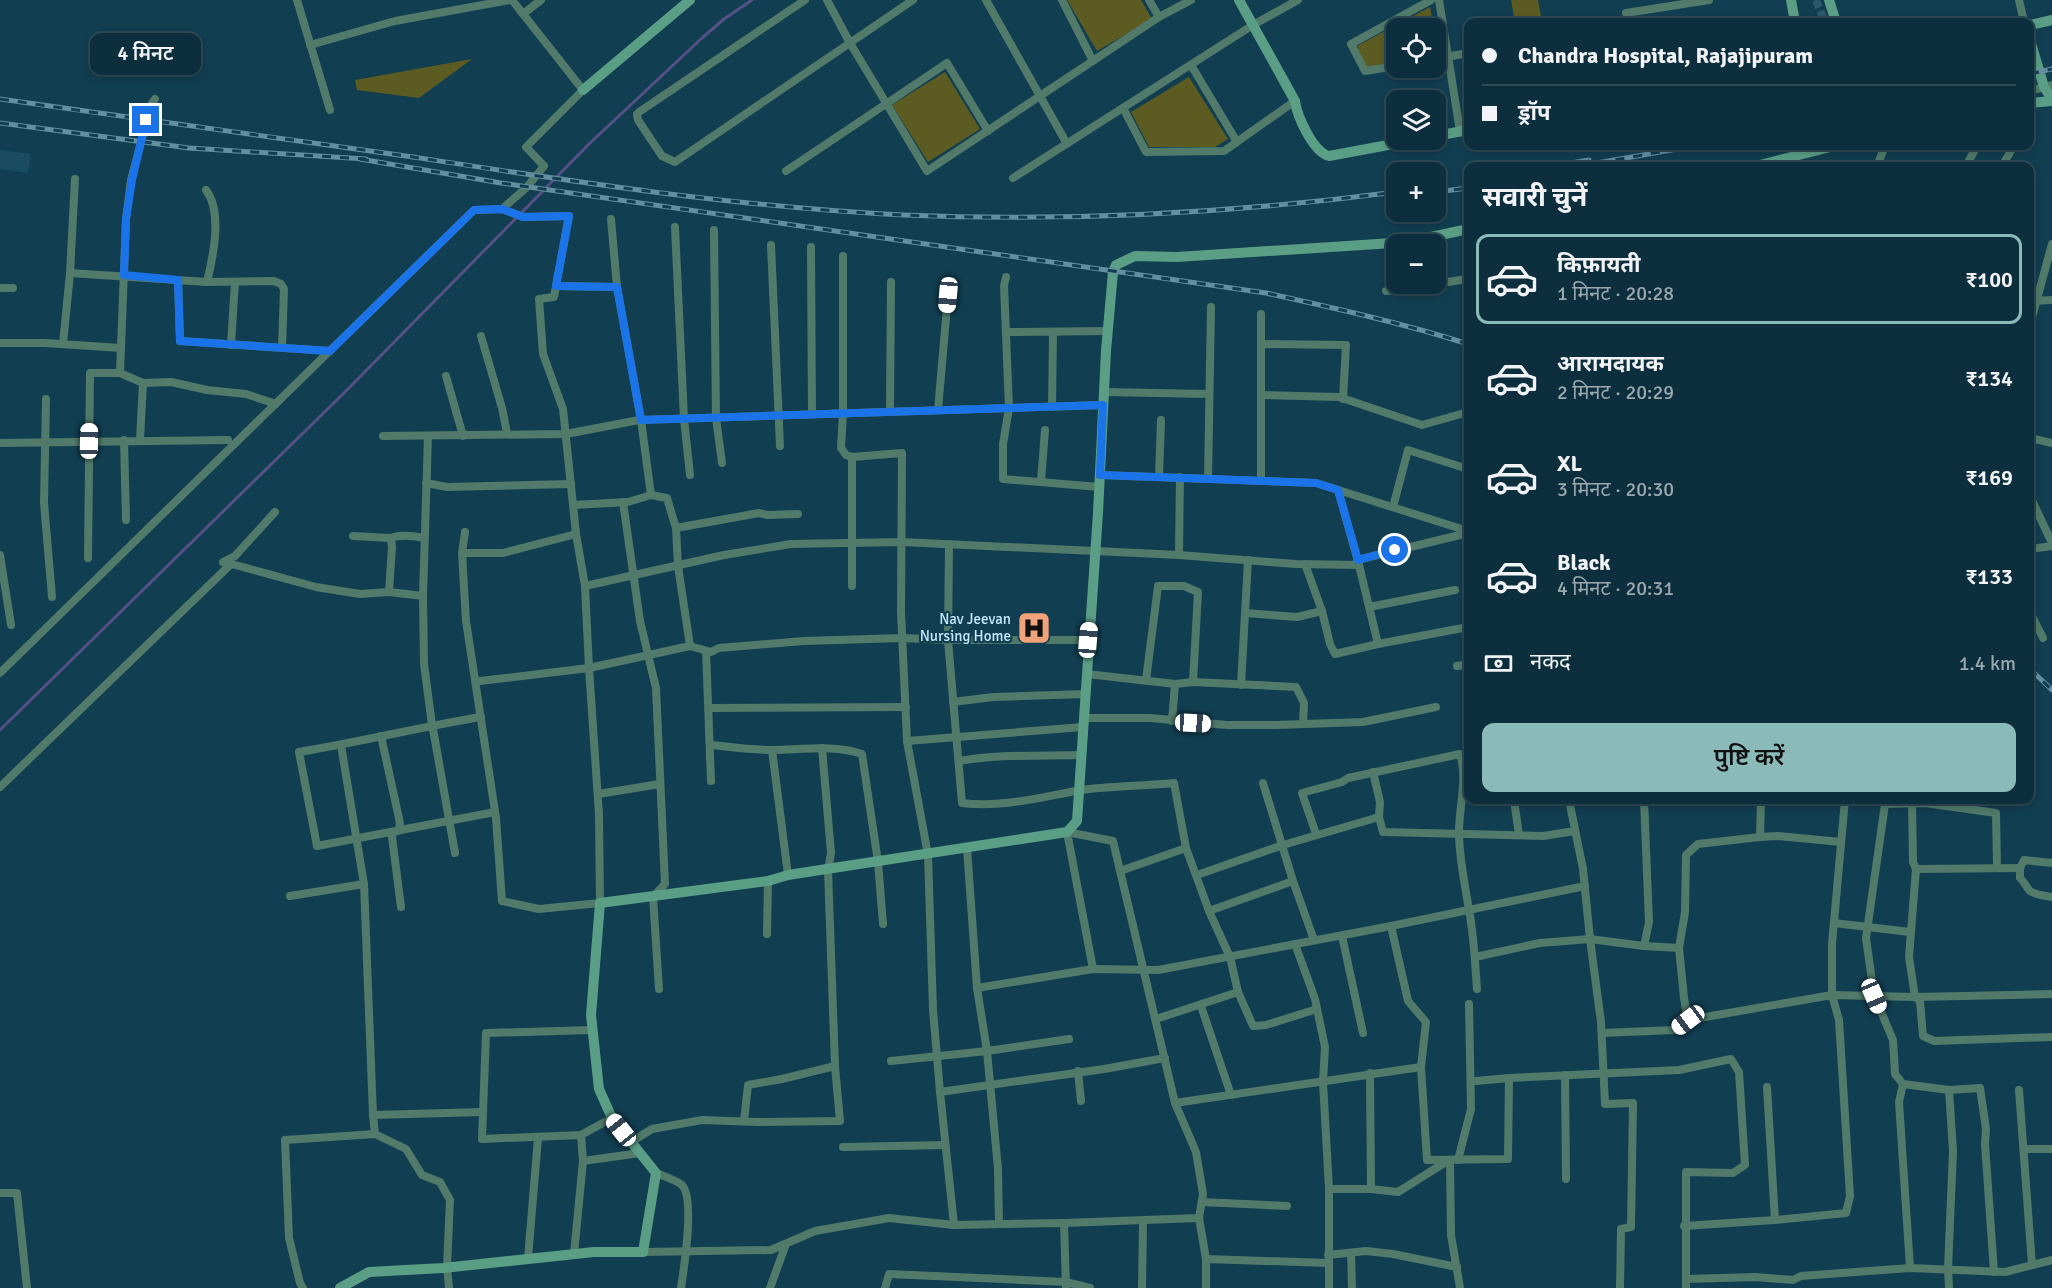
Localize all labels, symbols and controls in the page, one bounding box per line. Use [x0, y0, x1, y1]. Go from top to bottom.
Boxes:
map controls [1386, 18, 1446, 294]
button: locate [1386, 18, 1446, 78]
callout: 4 मिनट [90, 33, 201, 75]
text: 4 मिनट [118, 41, 173, 66]
text: Chandra Hospital, Rajajipuram [1518, 42, 1813, 69]
button: layers [1386, 90, 1446, 150]
text: ड्रॉप [1518, 99, 1551, 126]
route end [132, 106, 159, 133]
button: + [1386, 162, 1446, 222]
text: सवारी चुनें [1482, 181, 1587, 214]
button: − [1386, 234, 1446, 294]
text: किफ़ायती [1557, 251, 1641, 278]
icon: car [1485, 252, 1539, 306]
text: ₹100 [1965, 266, 2013, 293]
car [937, 276, 959, 314]
text: 1 मिनट · 20:28 [1557, 281, 1674, 306]
text: आरामदायक [1557, 350, 1664, 377]
icon: car [1485, 351, 1539, 405]
text: ₹134 [1965, 365, 2013, 392]
text: 2 मिनट · 20:29 [1557, 380, 1674, 405]
car [80, 423, 98, 459]
icon: car [1485, 450, 1539, 504]
text: XL [1557, 450, 1582, 477]
text: ₹169 [1965, 464, 2013, 491]
text: 3 मिनट · 20:30 [1557, 477, 1674, 502]
route start [1381, 536, 1408, 563]
icon: car [1485, 549, 1539, 603]
text: Black [1557, 549, 1611, 576]
text: ₹133 [1965, 563, 2013, 590]
text: 4 मिनट · 20:31 [1557, 576, 1674, 601]
place label: Nav Jeevan Nursing Home [920, 610, 1011, 645]
hospital icon: Nav Jeevan Nursing Home [1016, 610, 1052, 646]
car [1077, 621, 1099, 659]
icon: cash [1482, 647, 1515, 680]
text: नकद [1530, 648, 1571, 675]
text: 1.4 km [1959, 651, 2016, 676]
car [1175, 713, 1211, 733]
button: पुष्टि करें [1482, 723, 2016, 792]
car [1859, 976, 1889, 1016]
car [1668, 1002, 1708, 1038]
car [603, 1110, 639, 1150]

